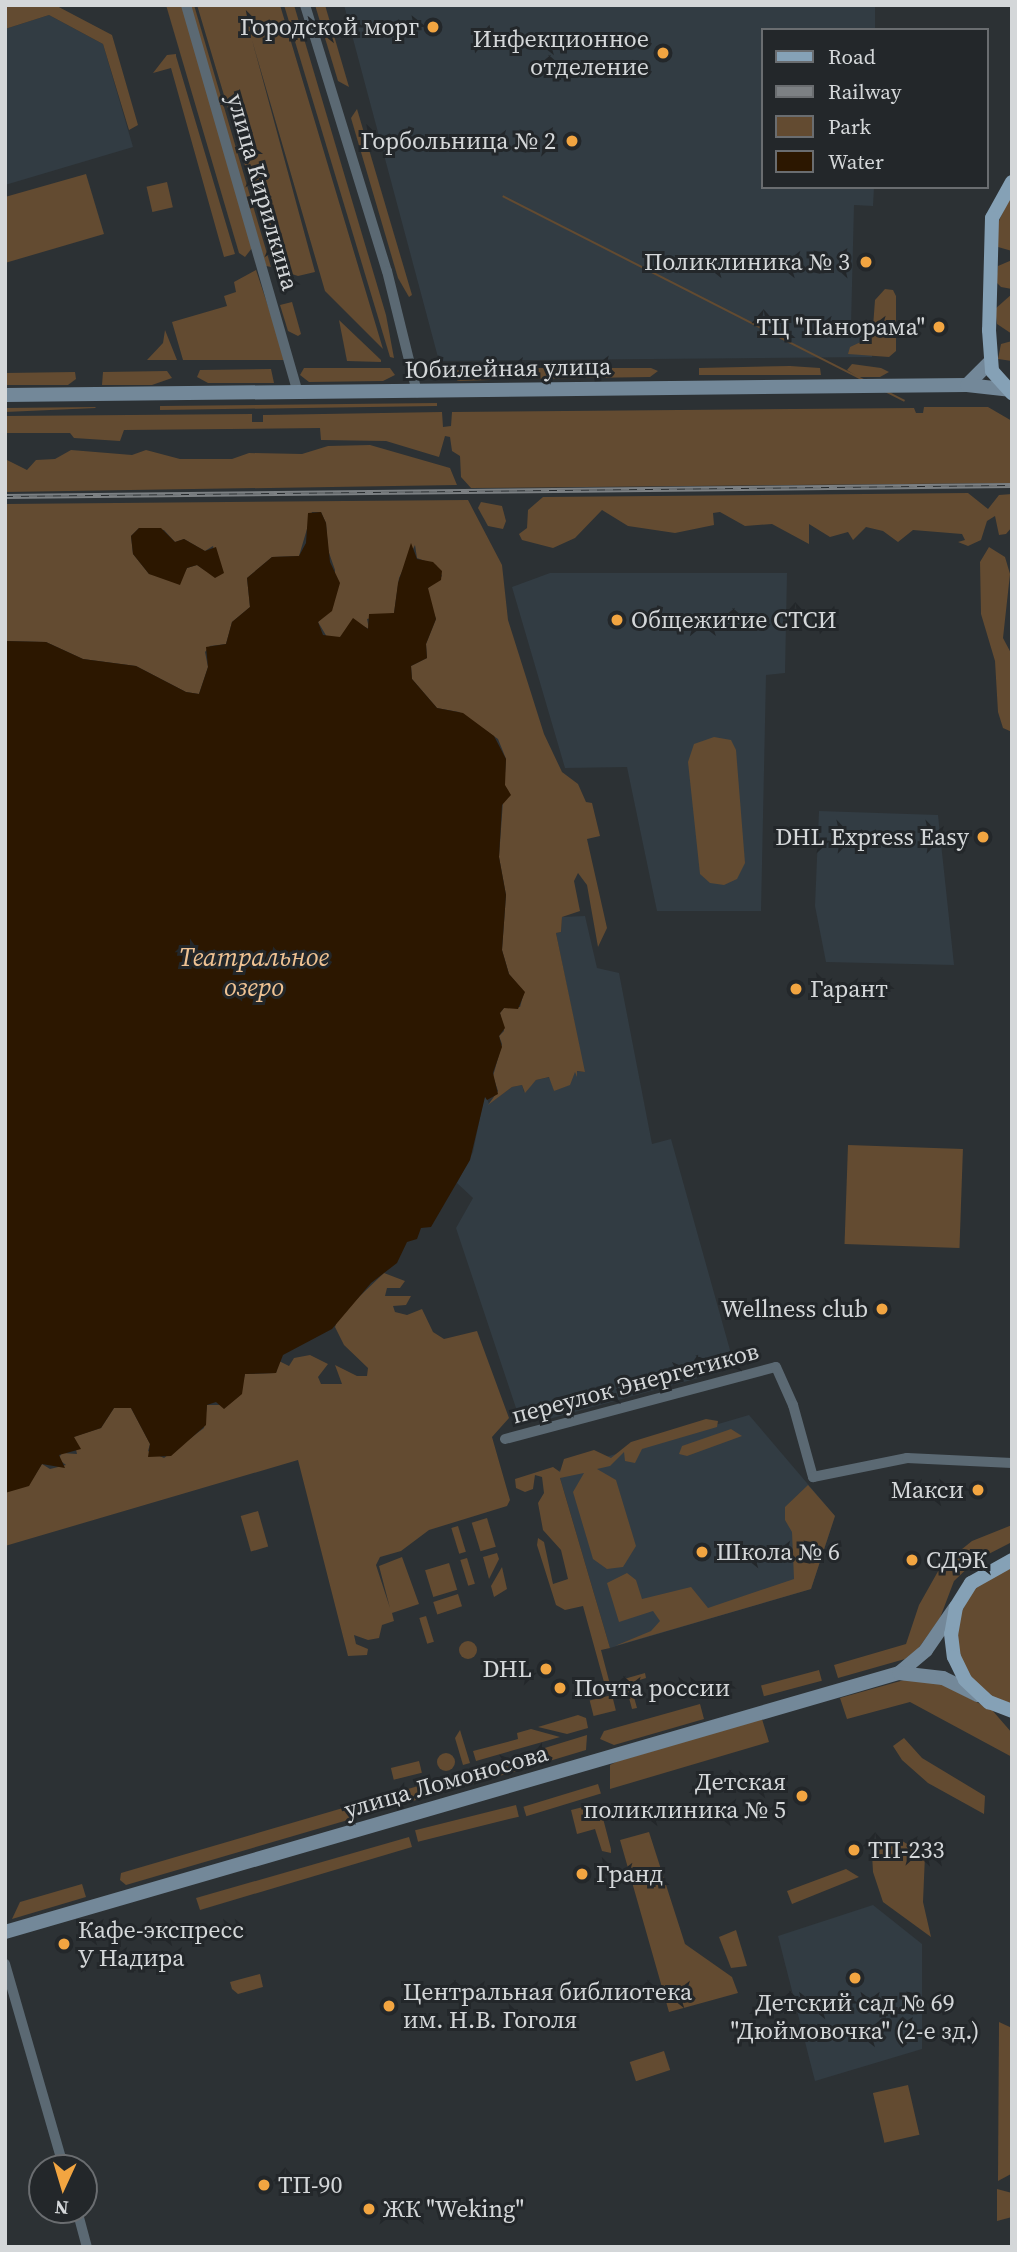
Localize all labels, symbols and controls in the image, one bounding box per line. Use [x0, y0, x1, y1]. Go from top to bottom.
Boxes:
place label: Городской морг [240, 13, 419, 41]
marker: Городской морг [425, 19, 441, 35]
place label: Инфекционное отделение [473, 25, 649, 81]
legend [762, 28, 989, 189]
text: Road [828, 42, 876, 71]
marker: Инфекционное отделение [655, 45, 671, 61]
text: Railway [828, 77, 902, 106]
street label: улица Кирилкина [221, 90, 305, 294]
text: Park [828, 112, 871, 141]
place label: Горбольница № 2 [360, 127, 556, 155]
marker: Горбольница № 2 [562, 131, 582, 151]
text: Water [828, 147, 884, 176]
place label: Поликлиника № 3 [644, 248, 850, 276]
marker: Поликлиника № 3 [856, 252, 876, 272]
place label: ТЦ "Панорама" [757, 313, 925, 341]
marker: ТЦ "Панорама" [931, 319, 947, 335]
street label: Юбилейная улица [404, 352, 612, 384]
place label: Общежитие СТСИ [631, 606, 837, 634]
marker: Общежитие СТСИ [609, 612, 625, 628]
place label: DHL Express Easy [775, 823, 969, 851]
marker: DHL Express Easy [975, 829, 991, 845]
water label: Театральное озеро [179, 942, 329, 1004]
place label: Гарант [810, 975, 888, 1003]
marker: Гарант [788, 981, 804, 997]
place label: Wellness club [721, 1295, 868, 1323]
marker: Wellness club [874, 1301, 890, 1317]
street label: переулок Энергетиков [508, 1336, 762, 1430]
place label: Макси [891, 1476, 964, 1504]
marker: Макси [970, 1482, 986, 1498]
place label: Школа № 6 [716, 1538, 840, 1566]
marker: Школа № 6 [694, 1544, 710, 1560]
place label: СДЭК [926, 1546, 988, 1574]
marker: СДЭК [904, 1552, 920, 1568]
place label: DHL [482, 1655, 532, 1683]
marker: DHL [538, 1661, 554, 1677]
place label: Почта россии [574, 1674, 730, 1702]
marker: Почта россии [552, 1680, 568, 1696]
street label: улица Ломоносова [341, 1738, 551, 1824]
place label: Детская поликлиника № 5 [583, 1768, 786, 1824]
marker: Детская поликлиника № 5 [792, 1786, 812, 1806]
place label: ТП-233 [868, 1836, 945, 1864]
marker: ТП-233 [846, 1842, 862, 1858]
place label: Гранд [596, 1860, 663, 1888]
marker: Гранд [574, 1866, 590, 1882]
place label: Кафе-экспресс У Надира [78, 1916, 244, 1972]
marker: Кафе-экспресс У Надира [56, 1936, 72, 1952]
marker: Детский сад № 69 "Дюймовочка" (2-е зд.) [847, 1970, 863, 1986]
place label: Центральная библиотека им. Н.В. Гоголя [403, 1978, 692, 2034]
place label: Детский сад № 69 "Дюймовочка" (2-е зд.) [731, 1989, 979, 2045]
marker: Центральная библиотека им. Н.В. Гоголя [381, 1998, 397, 2014]
north arrow [28, 2154, 98, 2224]
place label: ТП-90 [278, 2171, 343, 2199]
marker: ТП-90 [256, 2177, 272, 2193]
text: N [54, 2195, 69, 2221]
place label: ЖК "Weking" [383, 2195, 524, 2223]
marker: ЖК "Weking" [361, 2201, 377, 2217]

